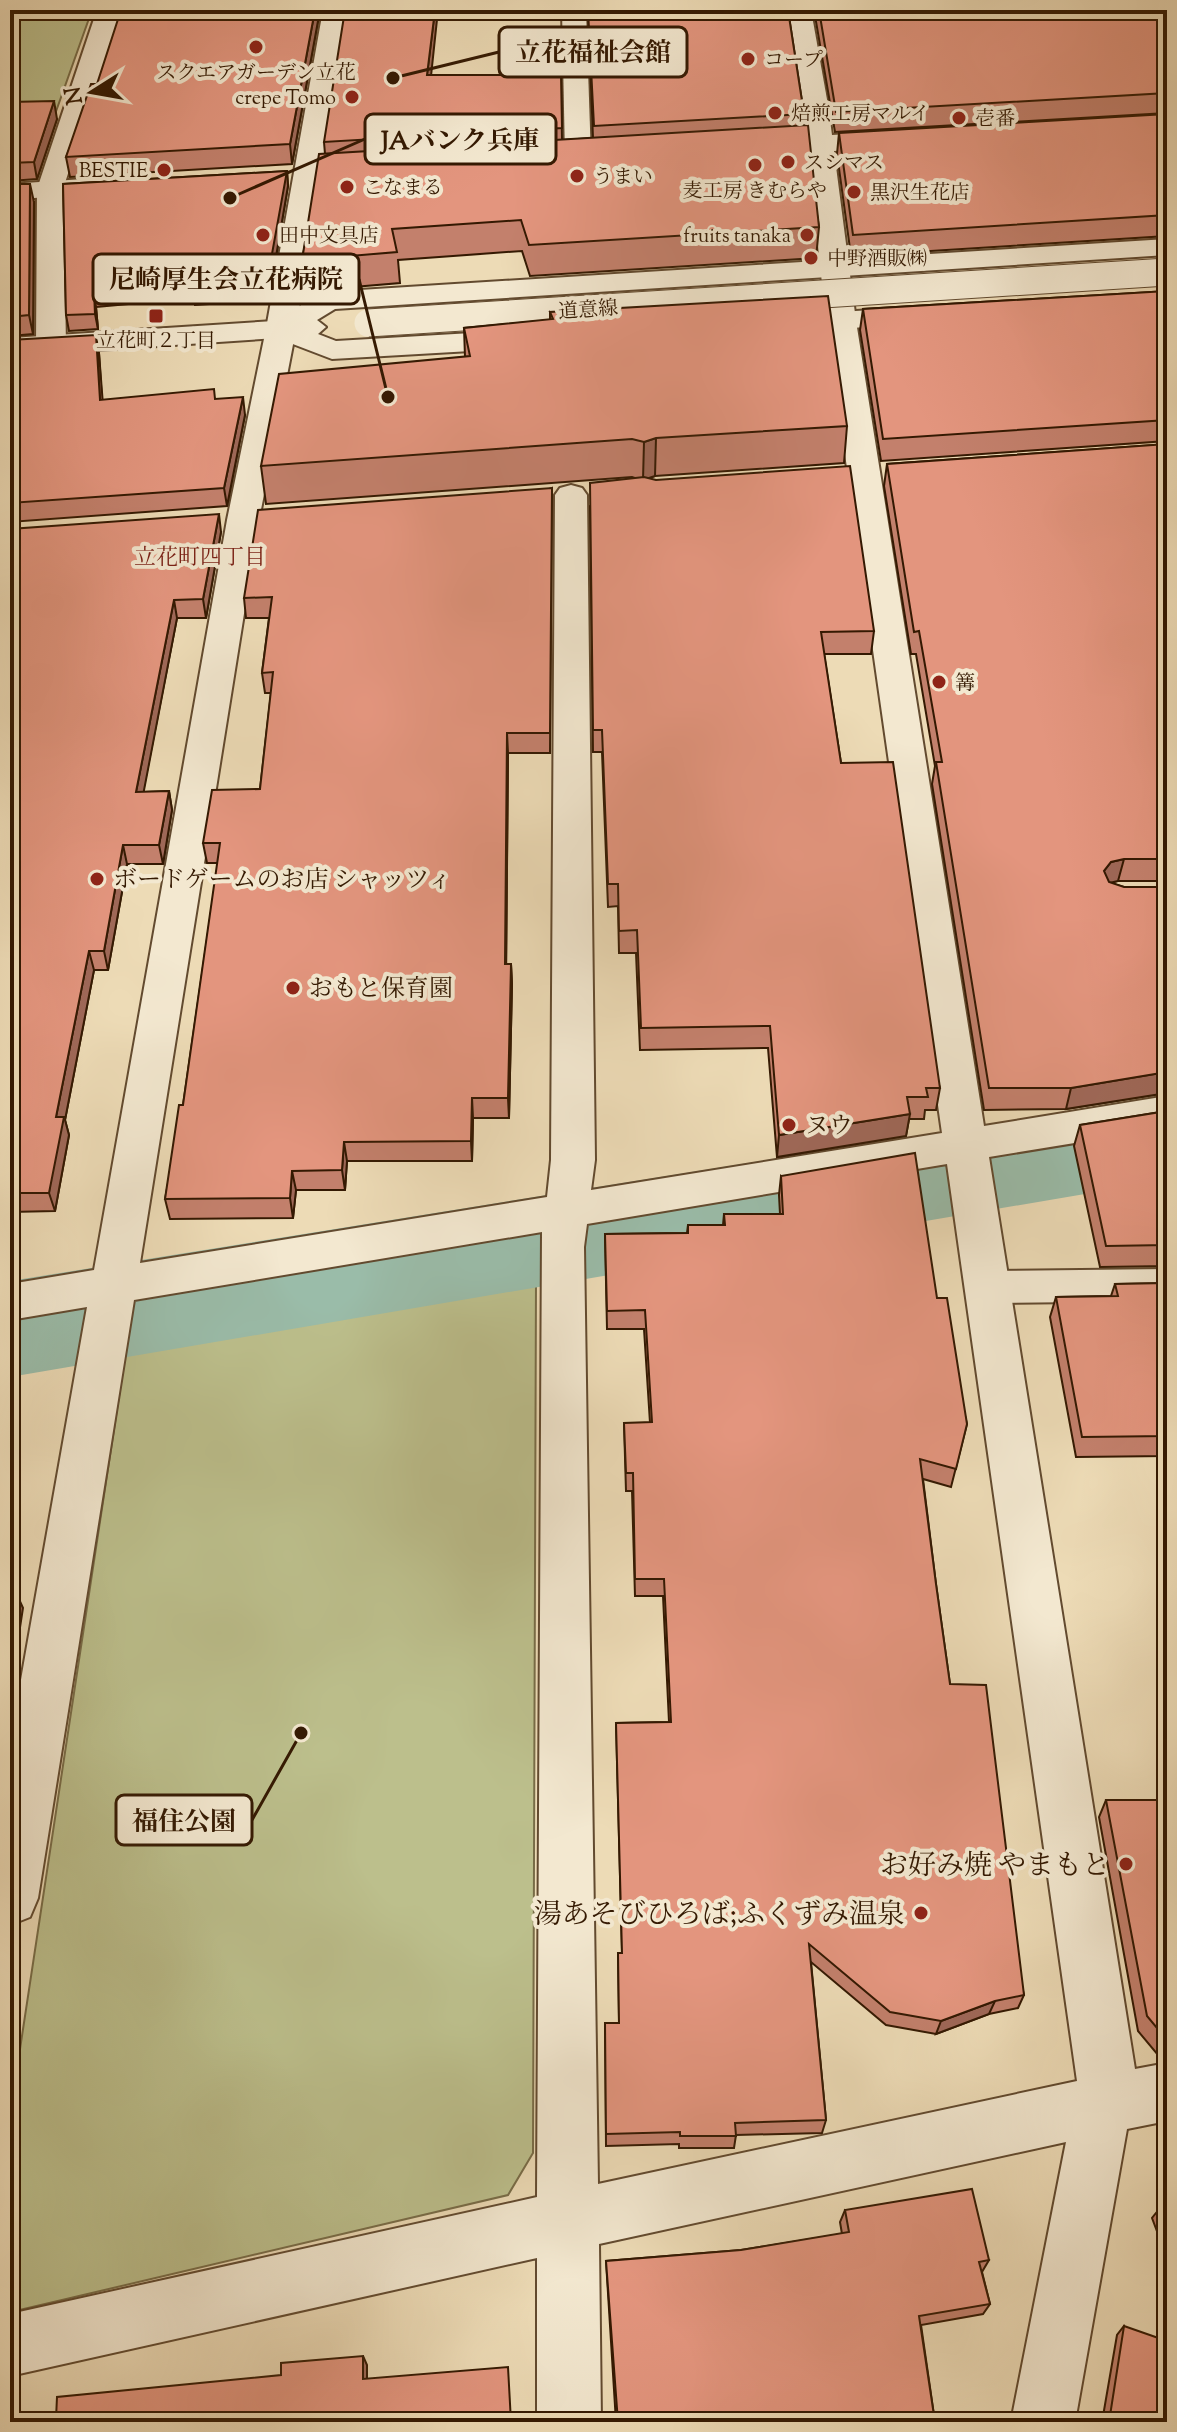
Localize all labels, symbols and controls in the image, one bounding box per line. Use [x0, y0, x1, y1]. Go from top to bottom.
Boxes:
callout: 立花福祉会館 [499, 27, 687, 77]
text: 立花福祉会館 [515, 36, 671, 73]
marker: スクエアガーデン立花 [247, 38, 265, 56]
place label: コープ [764, 47, 823, 76]
marker: コープ [739, 50, 757, 68]
north arrow [52, 52, 132, 132]
place label: スクエアガーデン立花 [157, 60, 356, 89]
text: N [58, 83, 93, 107]
place label: crepe Tomo [235, 85, 336, 114]
marker: crepe Tomo [343, 88, 361, 106]
place label: 焙煎工房マルイ [791, 101, 930, 130]
marker: 焙煎工房マルイ [766, 104, 784, 122]
place label: 壱番 [975, 106, 1015, 135]
marker: 壱番 [950, 109, 968, 127]
callout: JAバンク兵庫 [365, 114, 556, 164]
text: JAバンク兵庫 [379, 124, 539, 161]
place label: スシマス [804, 150, 884, 179]
marker: スシマス [779, 153, 797, 171]
marker: 麦工房 きむらや [746, 156, 764, 174]
place label: BESTIE [79, 158, 148, 187]
marker: BESTIE [155, 161, 173, 179]
place label: うまい [593, 164, 653, 193]
marker: うまい [568, 167, 586, 185]
place label: こなまる [363, 175, 443, 204]
marker: こなまる [338, 178, 356, 196]
place label: 麦工房 きむらや [683, 178, 827, 207]
place label: 黒沢生花店 [870, 180, 970, 209]
marker: 黒沢生花店 [845, 183, 863, 201]
place label: 田中文具店 [279, 223, 379, 252]
place label: fruits tanaka [683, 223, 791, 252]
marker: 田中文具店 [254, 226, 272, 244]
marker: fruits tanaka [798, 226, 816, 244]
place label: 中野酒販㈱ [827, 246, 927, 275]
marker: 中野酒販㈱ [802, 249, 820, 267]
callout: 尼崎厚生会立花病院 [93, 254, 359, 304]
text: 尼崎厚生会立花病院 [109, 263, 343, 300]
street label: 道意線 [557, 295, 619, 328]
marker: 立花町２丁目 [147, 307, 165, 325]
place label: 立花町２丁目 [96, 328, 216, 357]
district label: 立花町四丁目 [134, 543, 266, 575]
place label: 篝 [955, 670, 975, 699]
marker: 篝 [930, 673, 948, 691]
place label: ボードゲームのお店 シャッツィ [113, 864, 452, 898]
marker: ボードゲームのお店 シャッツィ [88, 870, 106, 888]
place label: おもと保育園 [309, 973, 453, 1007]
marker: おもと保育園 [284, 979, 302, 997]
place label: ヌウ [805, 1110, 853, 1144]
marker: ヌウ [780, 1116, 798, 1134]
callout: 福住公園 [116, 1795, 252, 1845]
text: 福住公園 [132, 1805, 236, 1842]
place label: お好み焼 やまもと [880, 1847, 1110, 1887]
marker: お好み焼 やまもと [1117, 1855, 1135, 1873]
place label: 湯あそびひろば;ふくずみ温泉 [534, 1896, 905, 1936]
marker: 湯あそびひろば;ふくずみ温泉 [912, 1904, 930, 1922]

